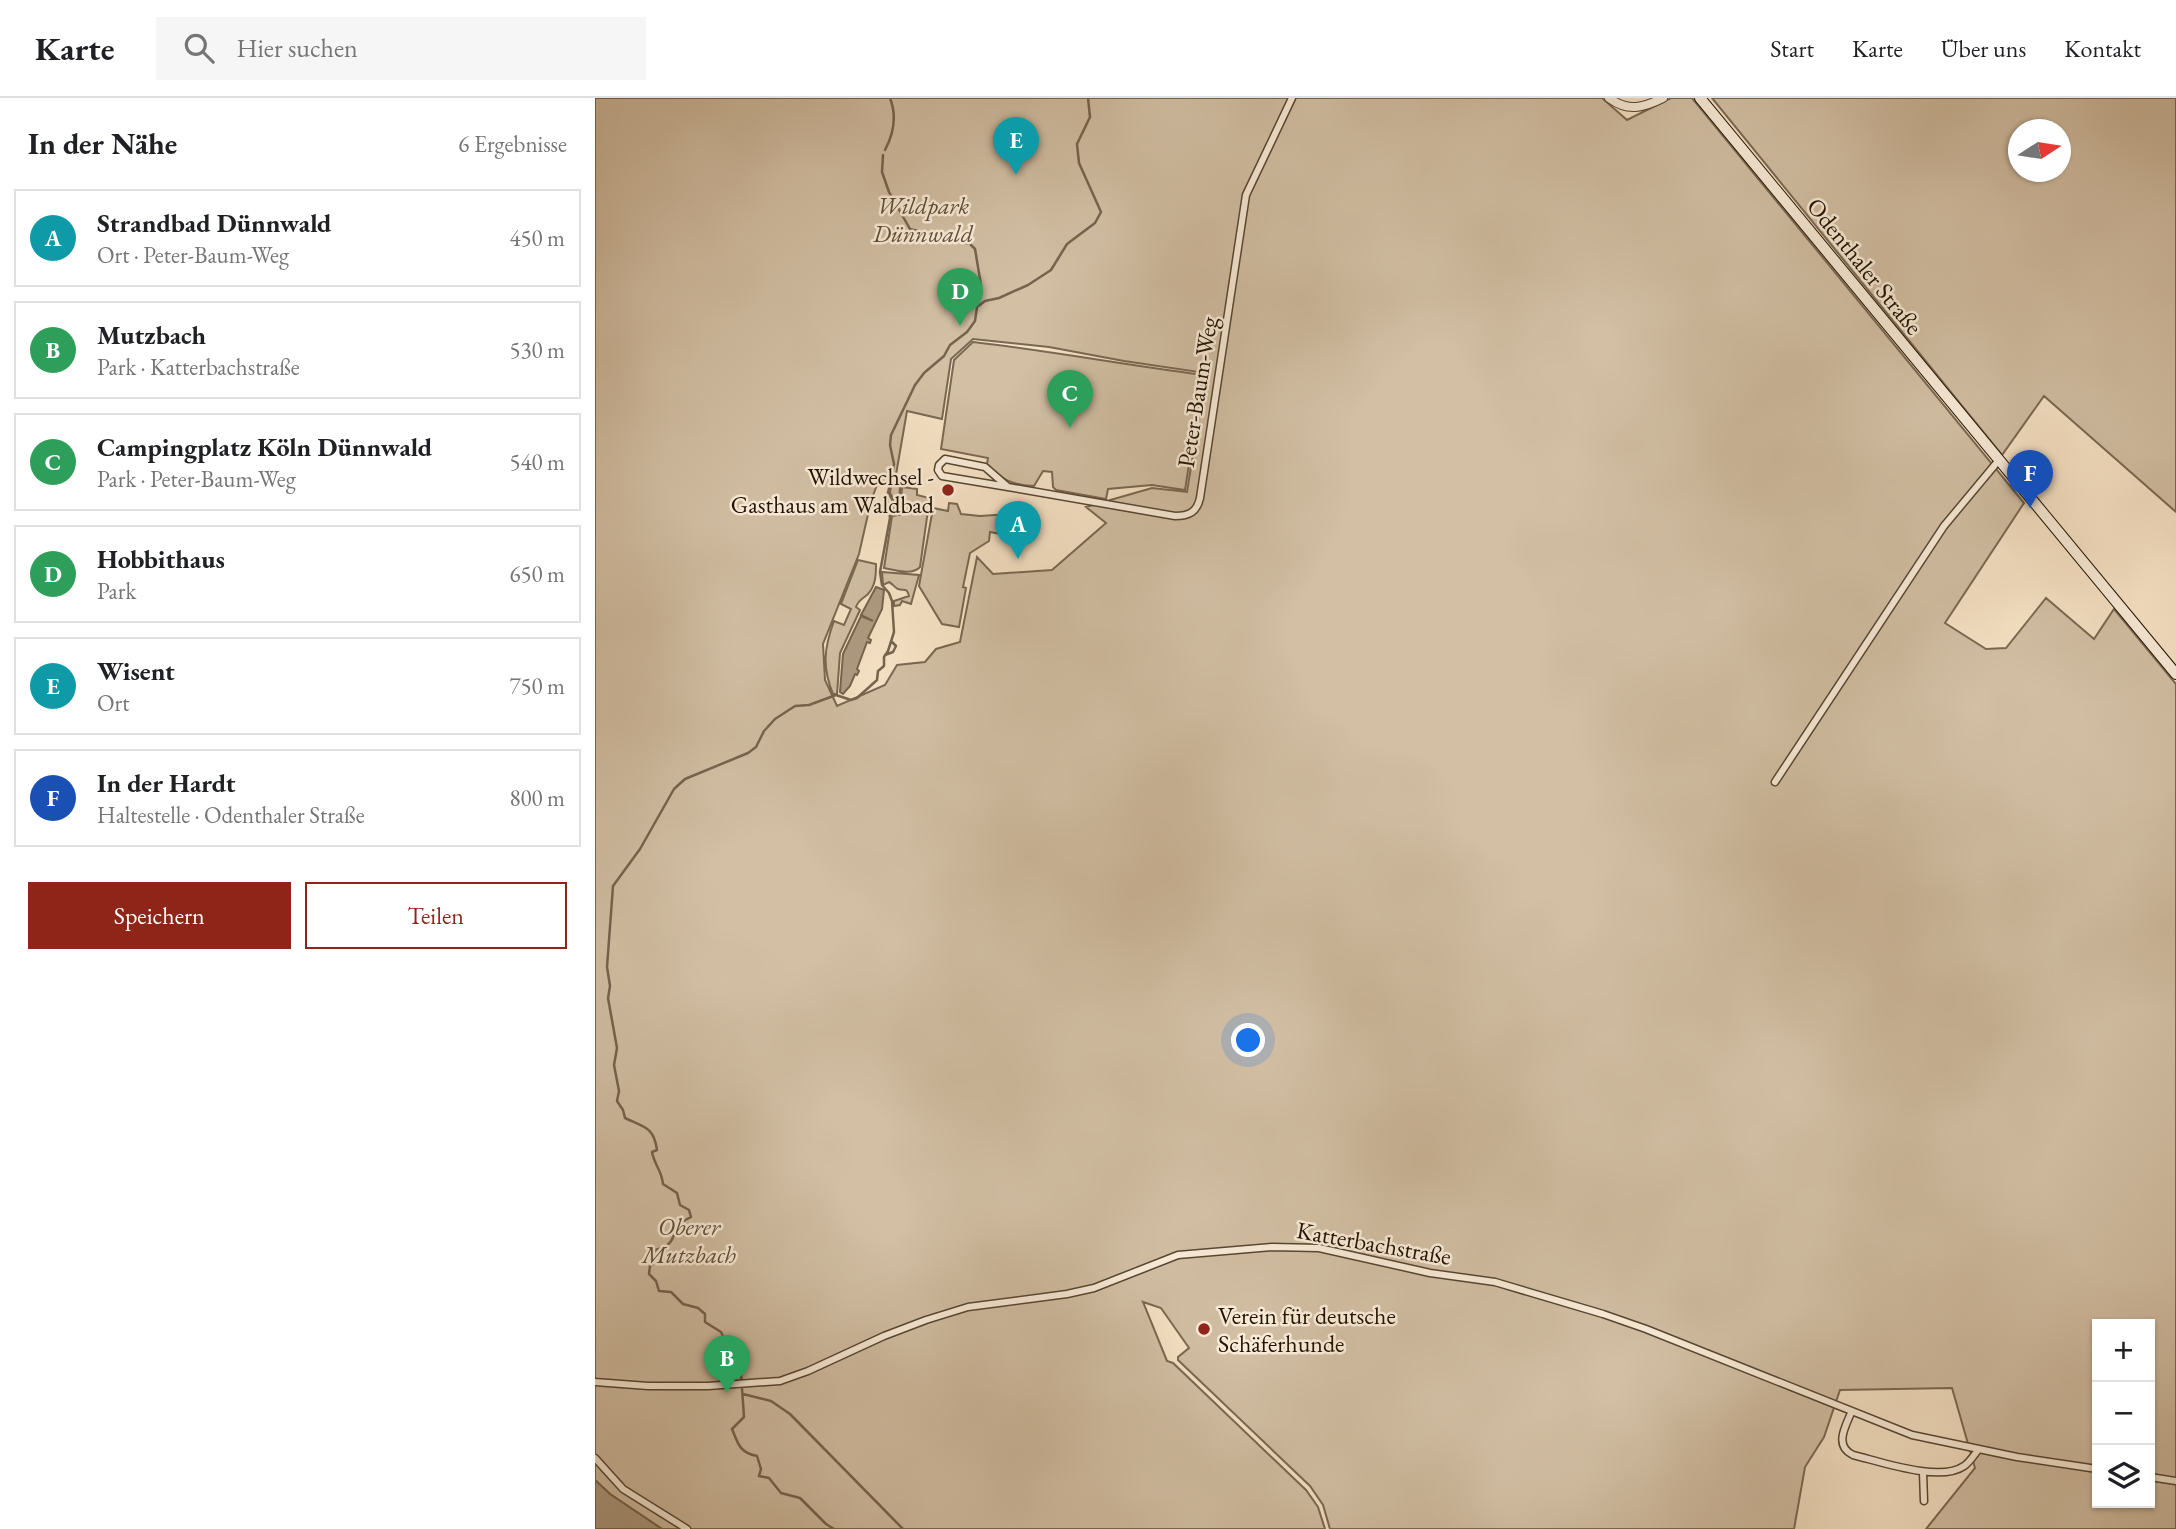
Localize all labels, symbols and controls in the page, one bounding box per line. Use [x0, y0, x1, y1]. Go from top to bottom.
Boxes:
search box [156, 17, 646, 80]
text: Karte [35, 27, 114, 70]
icon: search [180, 29, 218, 67]
text: Hier suchen [236, 31, 358, 65]
text: Start [1770, 33, 1814, 64]
text: Karte [1852, 33, 1903, 64]
text: Über uns [1941, 33, 2026, 64]
text: Kontakt [2064, 33, 2141, 64]
pin: E [993, 117, 1039, 175]
north arrow [2008, 119, 2071, 182]
text: In der Nähe [28, 124, 177, 163]
text: 6 Ergebnisse [458, 129, 567, 159]
park label: Wildpark Dünnwald [872, 190, 974, 249]
street label: Odenthaler Straße [1800, 191, 1930, 341]
text: Strandbad Dünnwald [97, 206, 332, 240]
text: A [45, 223, 61, 253]
text: 450 m [509, 223, 565, 253]
text: Ort · Peter-Baum-Weg [97, 240, 289, 270]
pin: D [937, 268, 983, 326]
street label: Peter-Baum-Weg [1170, 314, 1224, 470]
text: Mutzbach [97, 318, 206, 352]
text: B [46, 335, 60, 365]
text: 530 m [509, 335, 565, 365]
text: Park · Katterbachstraße [97, 352, 300, 382]
pin: C [1047, 370, 1093, 428]
text: Campingplatz Köln Dünnwald [97, 430, 432, 464]
text: C [45, 447, 61, 477]
text: 540 m [509, 447, 565, 477]
pin: F [2007, 450, 2053, 508]
place label: Wildwechsel - Gasthaus am Waldbad [731, 461, 935, 520]
text: Park · Peter-Baum-Weg [97, 464, 296, 494]
marker: Wildwechsel - Gasthaus am Waldbad [940, 482, 956, 498]
pin: A [995, 501, 1041, 559]
text: Hobbithaus [97, 542, 225, 576]
text: D [44, 559, 62, 589]
text: 650 m [509, 559, 565, 589]
text: Park [97, 576, 136, 606]
text: Wisent [97, 654, 175, 688]
text: E [46, 671, 60, 701]
text: 750 m [509, 671, 565, 701]
text: Ort [97, 688, 129, 718]
text: In der Hardt [97, 766, 235, 800]
text: F [47, 783, 59, 813]
text: 800 m [509, 783, 565, 813]
text: Haltestelle · Odenthaler Straße [97, 800, 365, 830]
button: Speichern [28, 882, 291, 949]
button: Teilen [305, 882, 567, 949]
your location [1231, 1023, 1265, 1057]
park label: Oberer Mutzbach [640, 1211, 736, 1270]
street label: Katterbachstraße [1294, 1214, 1454, 1272]
place label: Verein für deutsche Schäferhunde [1218, 1300, 1396, 1359]
map controls [2092, 1319, 2155, 1508]
button: + [2092, 1319, 2155, 1382]
marker: Verein für deutsche Schäferhunde [1196, 1321, 1212, 1337]
pin: B [704, 1335, 750, 1393]
button: − [2092, 1382, 2155, 1445]
button: layers [2092, 1445, 2155, 1508]

